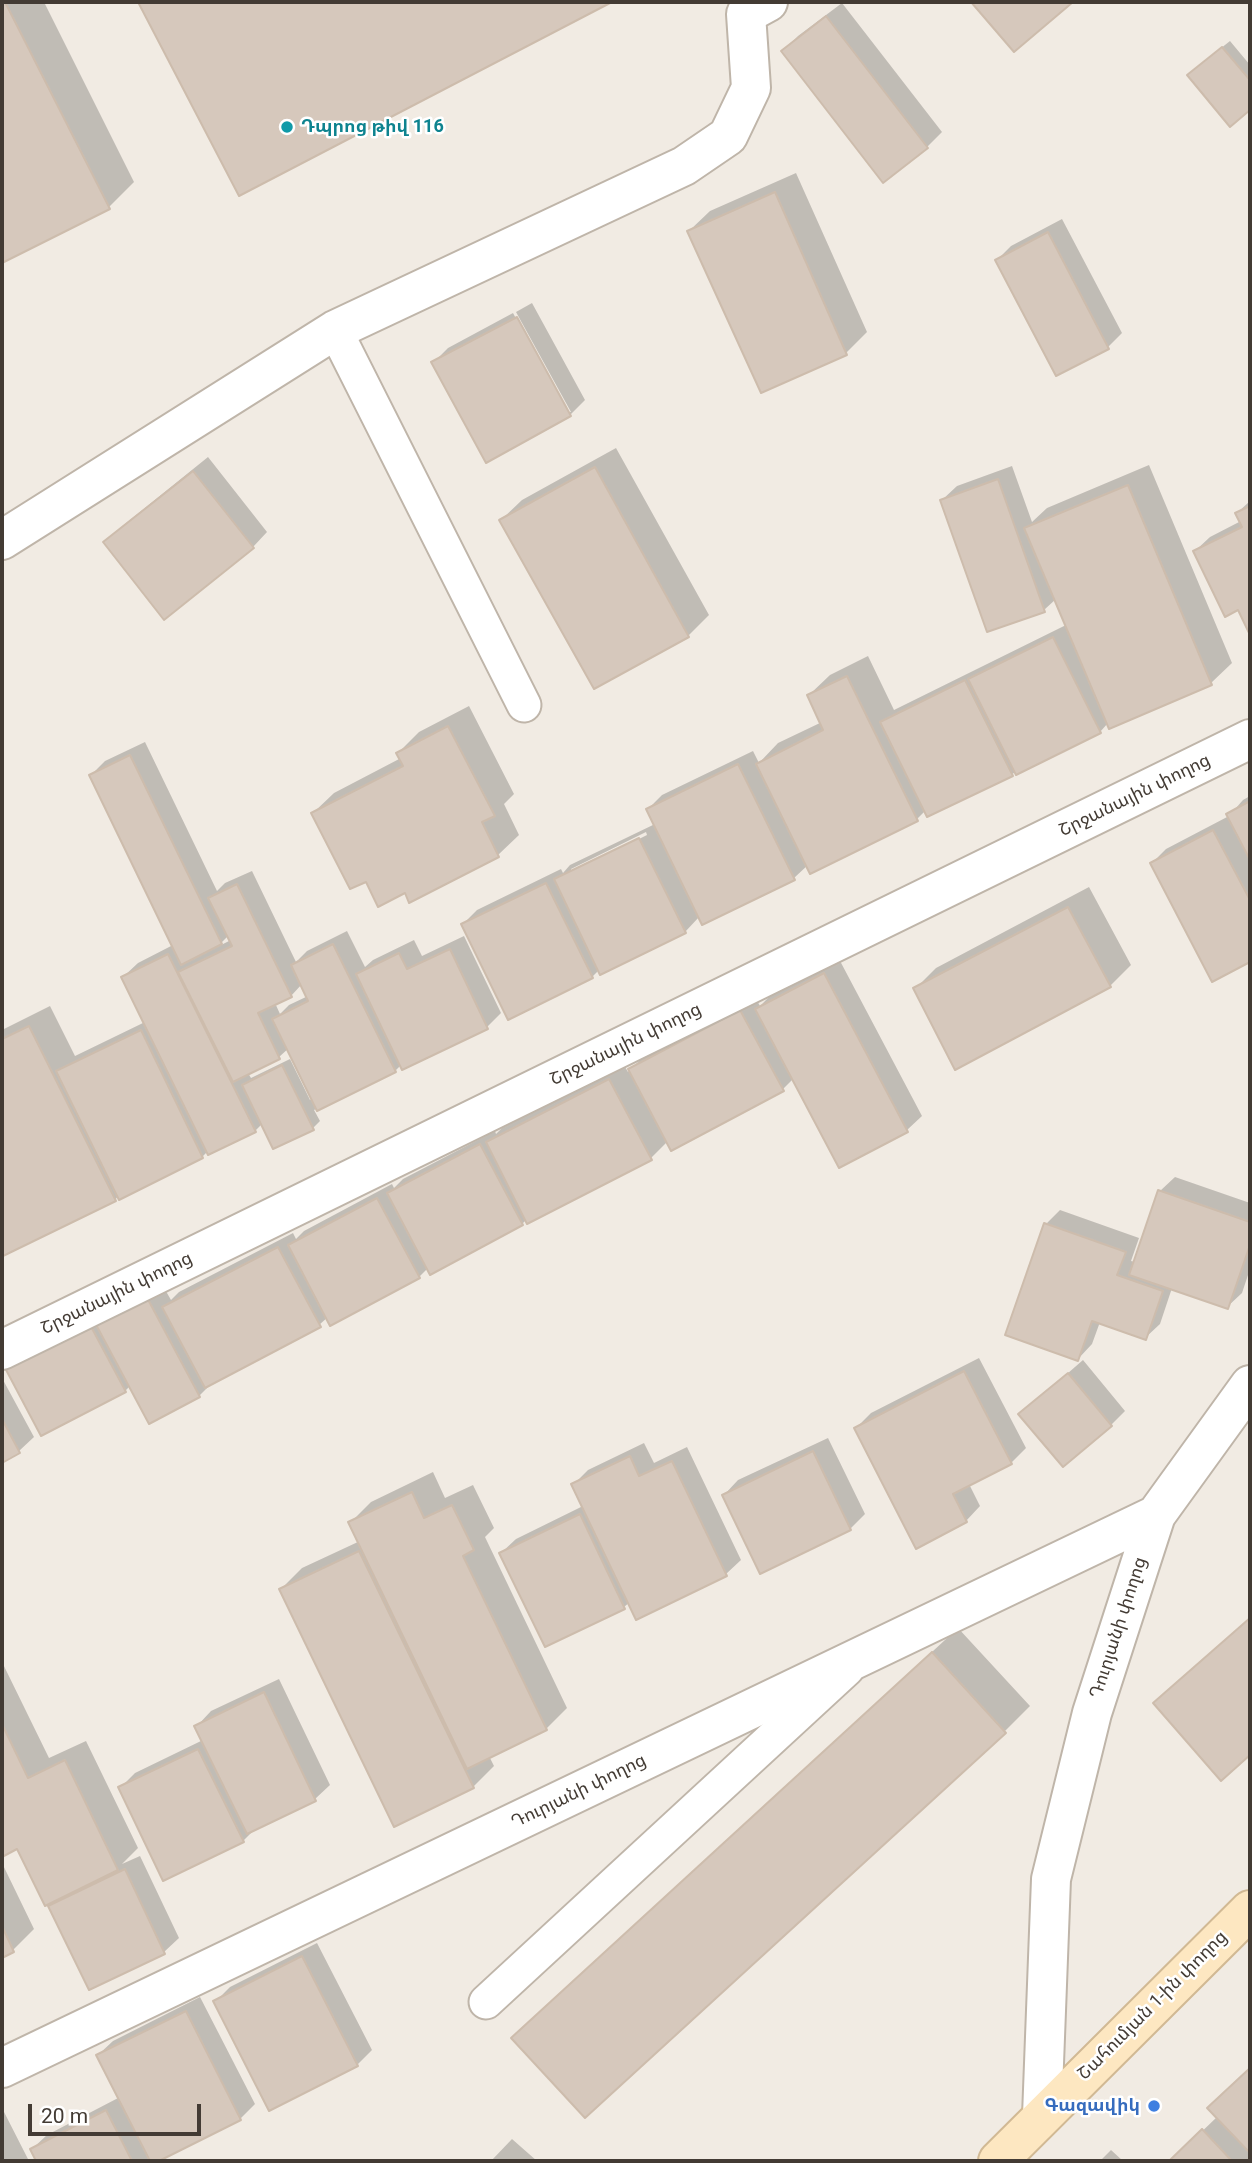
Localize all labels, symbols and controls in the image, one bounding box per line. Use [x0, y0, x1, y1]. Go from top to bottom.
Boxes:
place label: Դպրոց թիվ 116 [301, 116, 444, 138]
marker: Դպրոց թիվ 116 [279, 119, 295, 135]
street label: Շրջանային փողոց [1056, 750, 1214, 842]
street label: Շրջանային փողոց [547, 999, 705, 1091]
street label: Շրջանային փողոց [38, 1248, 196, 1340]
street label: Դուրյանի փողոց [1086, 1555, 1152, 1701]
street label: Դուրյանի փողոց [508, 1750, 650, 1834]
street label: Շահումյան 1-ին փողոց [1074, 1927, 1232, 2085]
scale bar [32, 2090, 205, 2134]
place label: Գազավիկ [1044, 2095, 1140, 2117]
marker: Գազավիկ [1146, 2098, 1162, 2114]
text: 20 m [41, 2104, 88, 2128]

